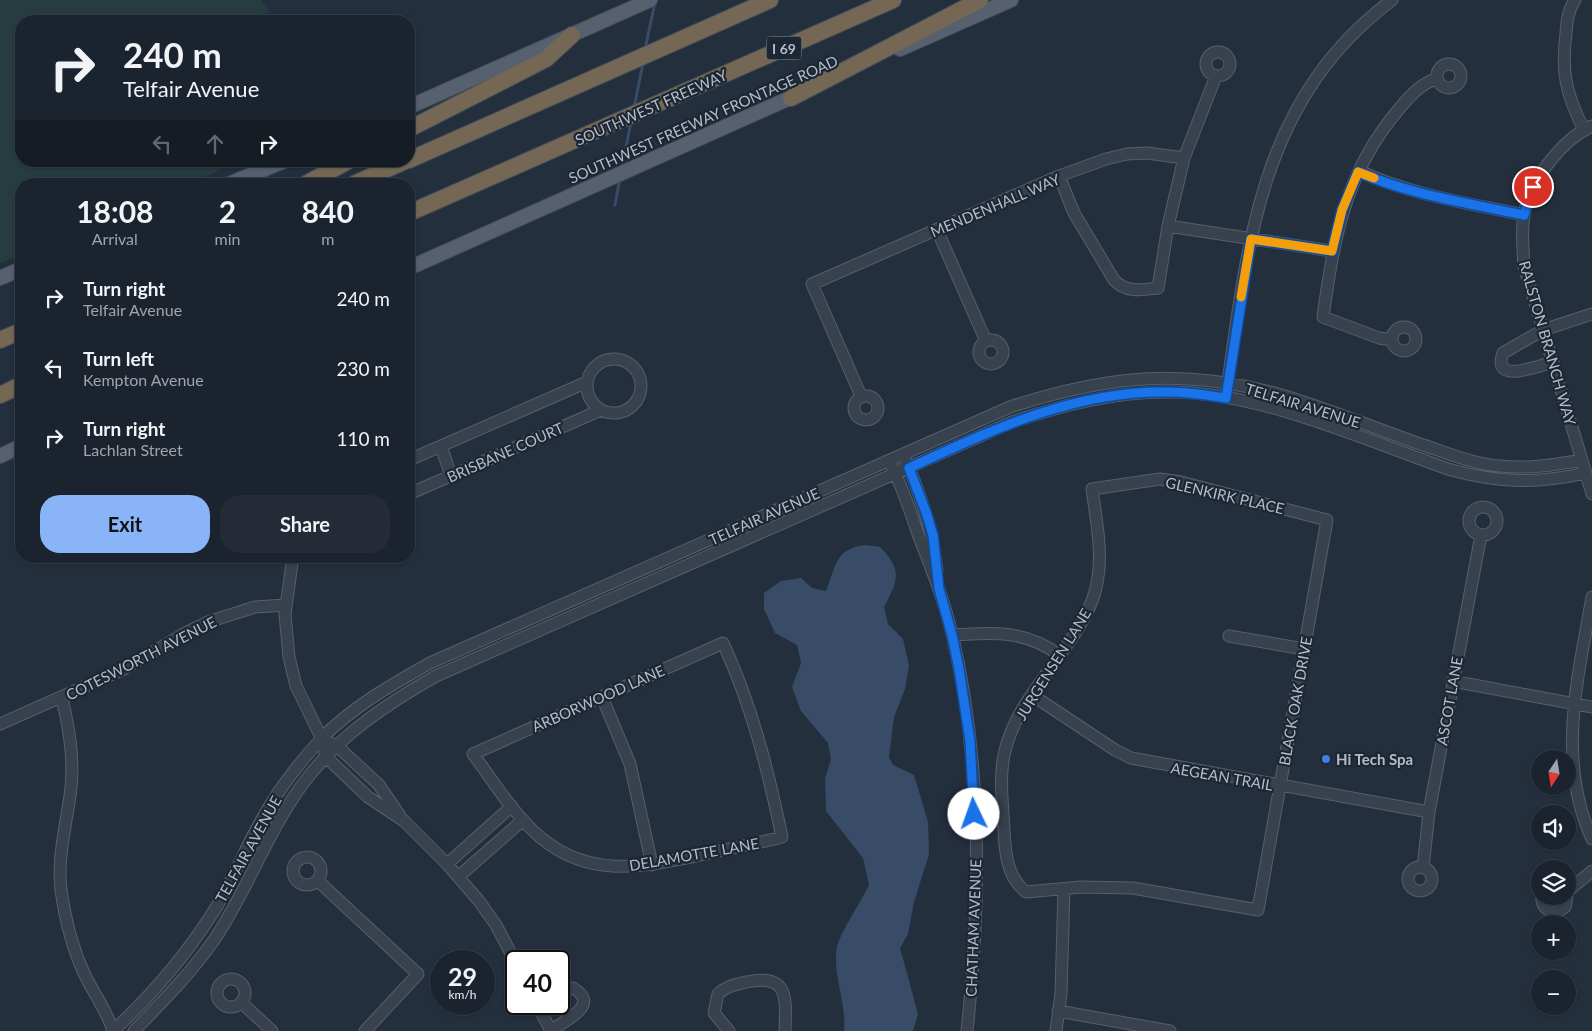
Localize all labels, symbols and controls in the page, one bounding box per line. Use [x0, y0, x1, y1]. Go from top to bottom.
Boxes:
text: 240 m [123, 33, 222, 75]
icon: right [40, 35, 105, 100]
road number: I 69 [766, 36, 802, 59]
street label: SOUTHWEST FREEWAY FRONTAGE ROAD [566, 51, 840, 187]
street label: SOUTHWEST FREEWAY [572, 65, 730, 149]
text: Telfair Avenue [123, 75, 259, 102]
icon: left [148, 130, 176, 158]
icon: ahead [201, 130, 229, 158]
icon: right [254, 130, 282, 158]
pin [1512, 166, 1554, 208]
street label: MENDENHALL WAY [927, 169, 1063, 240]
icon: arrive [1519, 173, 1547, 201]
text: 18:08 [76, 193, 153, 229]
text: 2 [219, 193, 236, 229]
text: 840 [302, 193, 354, 229]
text: Arrival [92, 229, 138, 248]
text: min [215, 229, 241, 248]
text: m [321, 229, 334, 248]
street label: RALSTON BRANCH WAY [1516, 259, 1580, 428]
text: Turn right [83, 277, 165, 300]
icon: right [40, 284, 68, 312]
text: 240 m [336, 287, 390, 310]
text: Telfair Avenue [83, 300, 182, 319]
text: Turn left [83, 347, 154, 370]
icon: left [40, 354, 68, 382]
text: 230 m [336, 357, 390, 380]
text: Kempton Avenue [83, 370, 204, 389]
street label: TELFAIR AVENUE [1243, 379, 1363, 431]
text: Turn right [83, 417, 165, 440]
street label: BRISBANE COURT [444, 418, 566, 486]
icon: right [40, 424, 68, 452]
text: 110 m [336, 427, 390, 450]
text: Lachlan Street [83, 440, 183, 459]
street label: GLENKIRK PLACE [1164, 473, 1286, 517]
street label: TELFAIR AVENUE [706, 484, 822, 548]
button: Exit [40, 495, 210, 553]
button: Share [220, 495, 390, 553]
street label: JURGENSEN LANE [1012, 605, 1094, 723]
street label: COTESWORTH AVENUE [63, 612, 219, 704]
street label: BLACK OAK DRIVE [1275, 635, 1315, 767]
street label: ASCOT LANE [1432, 655, 1466, 747]
street label: ARBORWOOD LANE [529, 661, 667, 735]
place label: Hi Tech Spa [1336, 750, 1413, 768]
north arrow [1531, 750, 1576, 795]
map controls [1531, 750, 1576, 1015]
marker: Hi Tech Spa [1320, 753, 1332, 765]
street label: AEGEAN TRAIL [1169, 758, 1275, 794]
position arrow [947, 787, 999, 839]
street label: TELFAIR AVENUE [211, 792, 285, 906]
button: sound [1531, 805, 1576, 850]
street label: DELAMOTTE LANE [628, 834, 760, 874]
street label: CHATHAM AVENUE [962, 859, 984, 997]
button: layers [1531, 860, 1576, 905]
button: + [1531, 915, 1576, 960]
speed limit sign: 40 [505, 950, 570, 1015]
text: 29 [448, 961, 477, 991]
button: − [1531, 970, 1576, 1015]
text: km/h [448, 987, 477, 1002]

